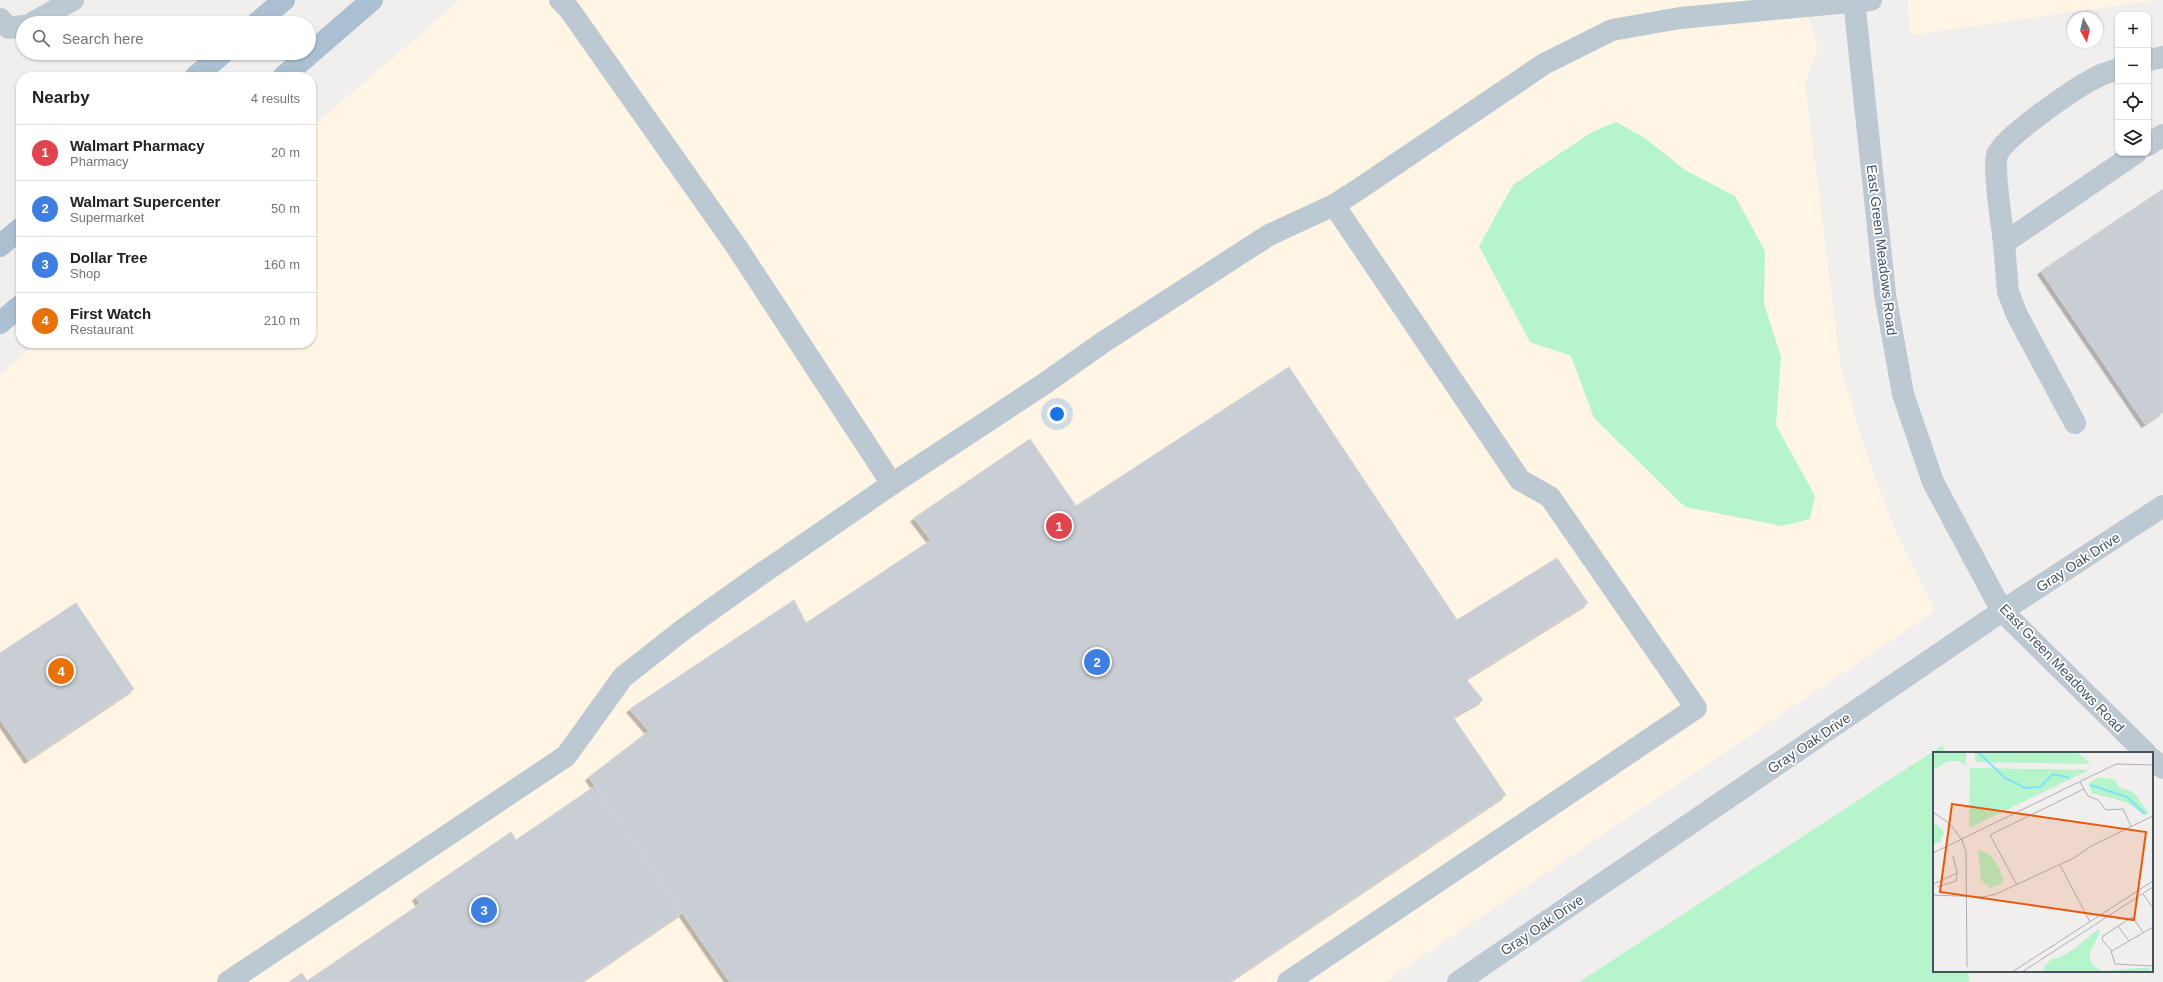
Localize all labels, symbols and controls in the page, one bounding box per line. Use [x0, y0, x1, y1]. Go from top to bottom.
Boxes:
north arrow [2067, 12, 2103, 48]
map controls [2115, 12, 2151, 156]
button: + [2115, 12, 2151, 48]
search box [16, 16, 316, 60]
icon: search [30, 27, 52, 49]
text: Search here [62, 30, 144, 47]
button: − [2115, 48, 2151, 84]
button: locate [2115, 84, 2151, 120]
text: Nearby [32, 88, 90, 107]
text: 4 results [251, 91, 300, 106]
button: layers [2115, 120, 2151, 156]
text: Walmart Pharmacy [70, 137, 205, 154]
text: 1 [41, 145, 49, 160]
text: 20 m [271, 145, 300, 160]
text: Pharmacy [70, 154, 129, 169]
street label: East Green Meadows Road [1864, 164, 1900, 336]
text: Walmart Supercenter [70, 193, 220, 210]
text: 2 [41, 201, 49, 216]
text: 50 m [271, 201, 300, 216]
text: Supermarket [70, 210, 144, 225]
text: Dollar Tree [70, 249, 148, 266]
text: 3 [41, 257, 49, 272]
text: 160 m [264, 257, 300, 272]
text: Shop [70, 266, 100, 281]
text: First Watch [70, 305, 151, 322]
text: 4 [41, 313, 49, 328]
text: 210 m [264, 313, 300, 328]
text: Restaurant [70, 322, 134, 337]
your location [1047, 404, 1067, 424]
pin: 1 [1046, 511, 1072, 541]
street label: Gray Oak Drive [2033, 529, 2123, 595]
street label: East Green Meadows Road [1997, 601, 2127, 735]
pin: 2 [1084, 647, 1110, 677]
pin: 4 [48, 656, 74, 686]
street label: Gray Oak Drive [1765, 709, 1854, 777]
inset map [1933, 752, 2153, 972]
street label: Gray Oak Drive [1498, 891, 1587, 959]
pin: 3 [471, 895, 497, 925]

